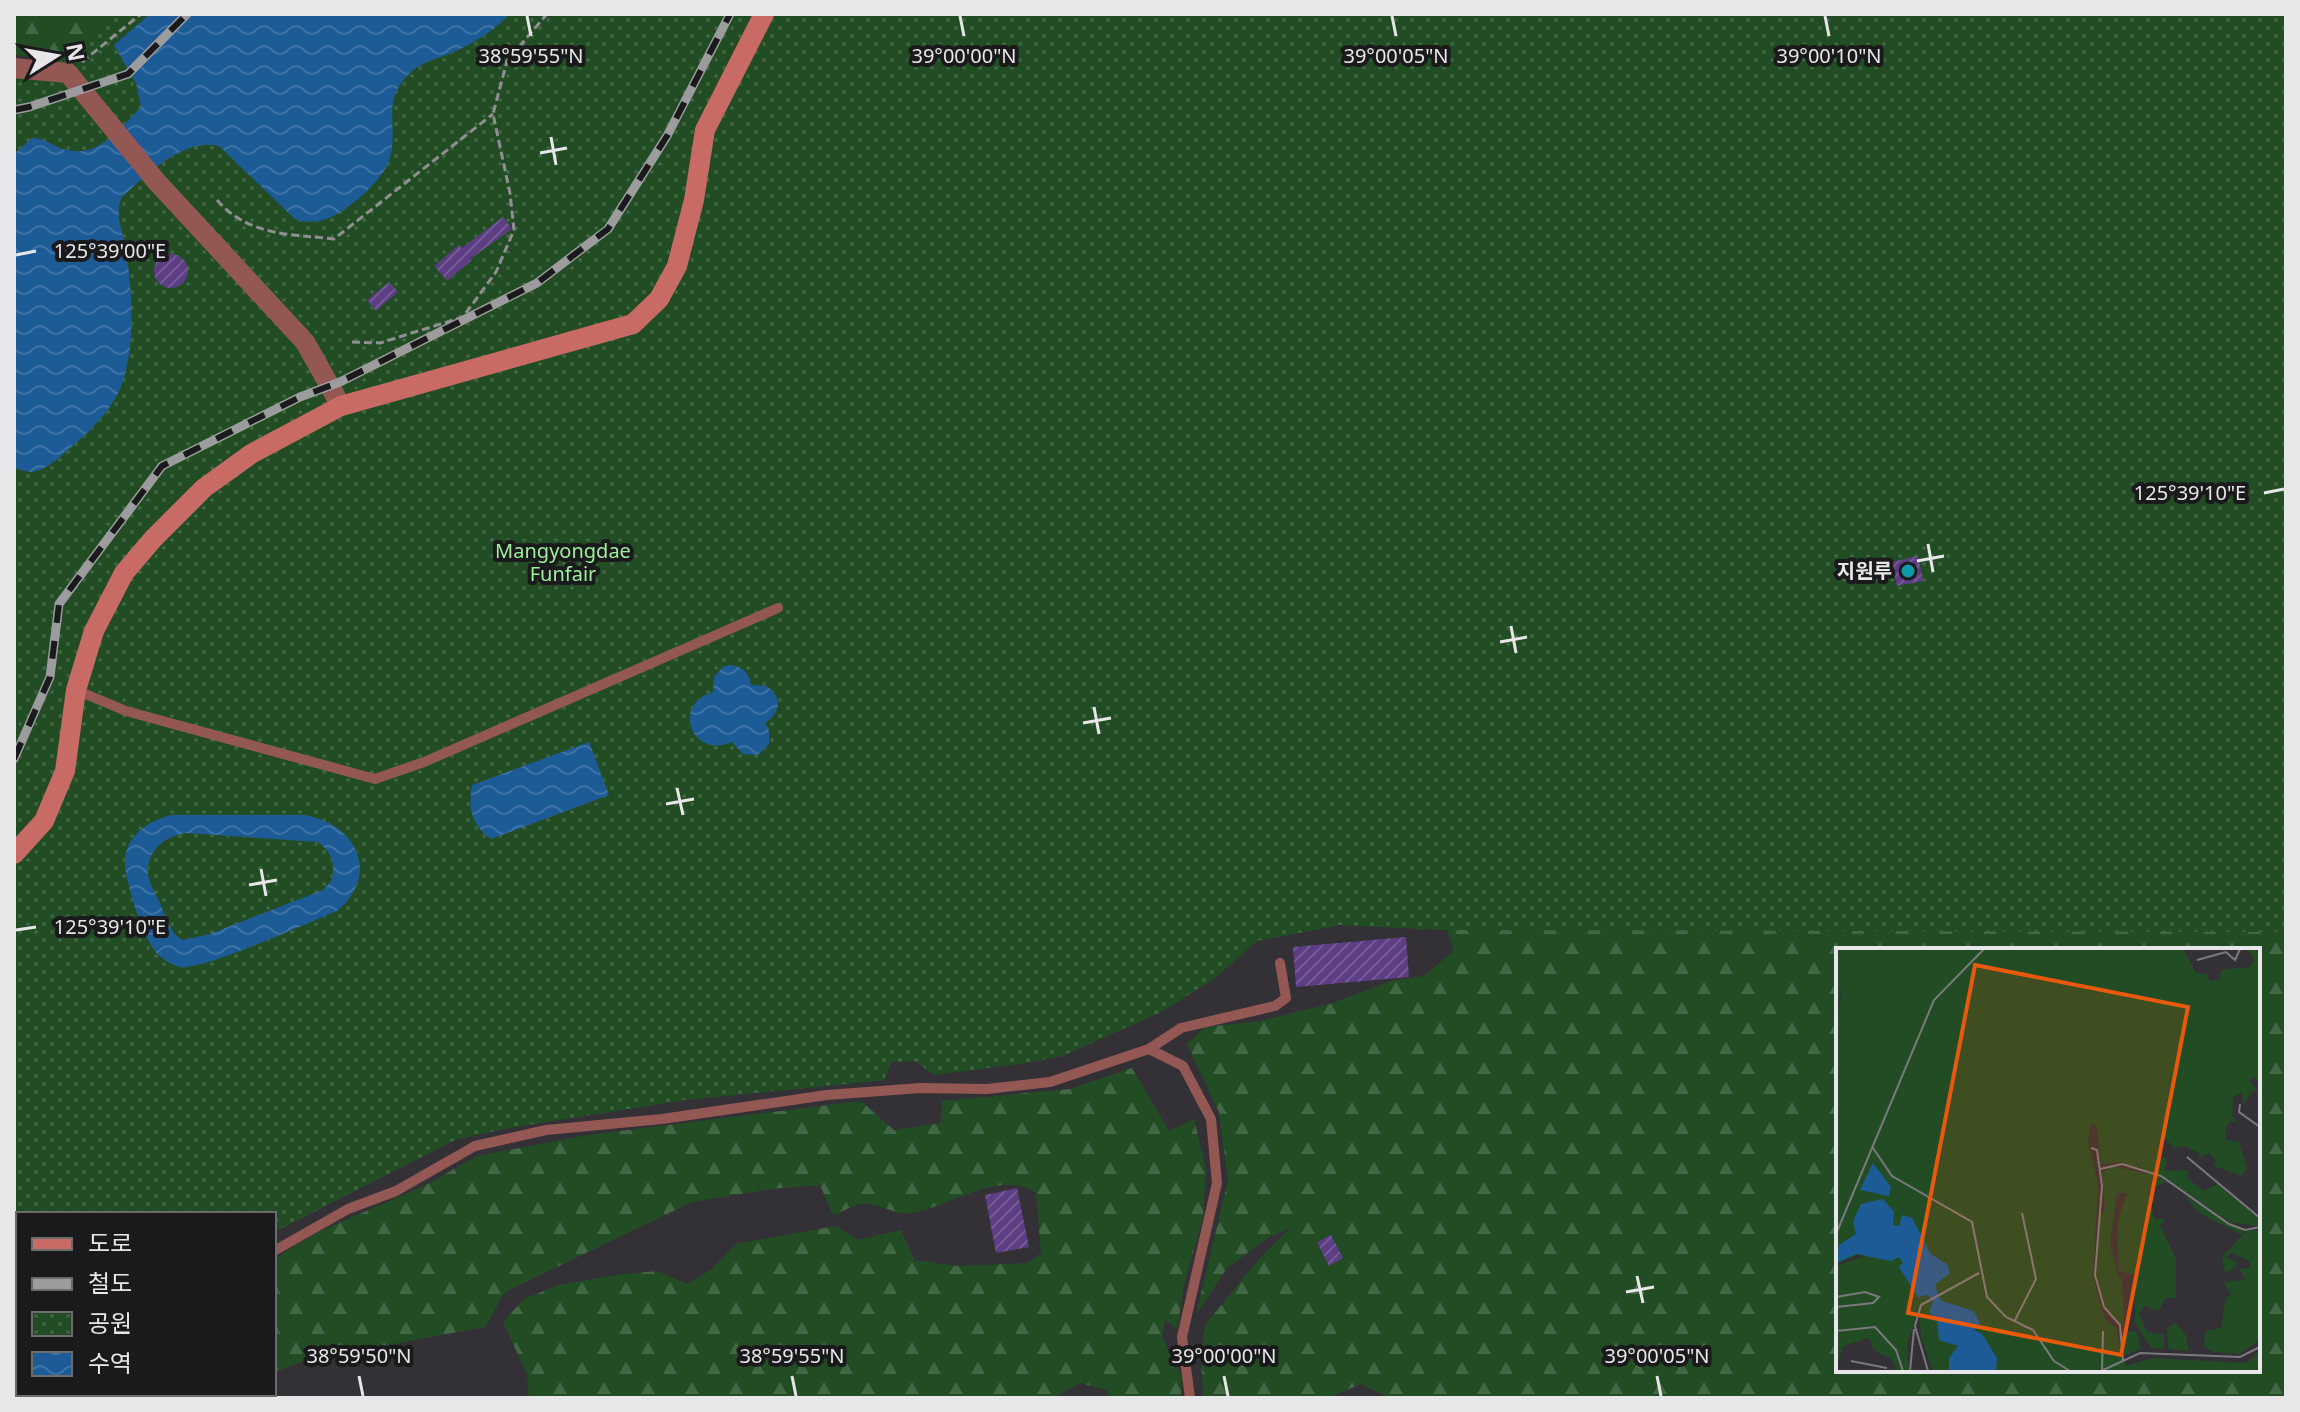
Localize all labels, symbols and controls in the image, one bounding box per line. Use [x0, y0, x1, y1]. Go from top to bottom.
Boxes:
north arrow [16, 16, 96, 96]
text: N [60, 40, 93, 64]
text: 38°59'55"N [478, 42, 584, 69]
text: 39°00'00"N [911, 42, 1017, 69]
text: 39°00'05"N [1343, 42, 1449, 69]
text: 39°00'10"N [1776, 42, 1882, 69]
text: 125°39'00"E [54, 237, 166, 264]
text: 125°39'10"E [2134, 479, 2246, 506]
park label: Mangyongdae Funfair [495, 537, 631, 587]
place label: 지원루 [1837, 557, 1892, 584]
marker: 지원루 [1899, 562, 1917, 580]
text: 125°39'10"E [54, 913, 166, 940]
inset map [1836, 948, 2260, 1372]
legend [16, 1212, 276, 1396]
text: 도로 [88, 1226, 132, 1259]
text: 철도 [88, 1266, 132, 1299]
text: 공원 [88, 1306, 132, 1339]
text: 38°59'50"N [306, 1342, 412, 1369]
text: 38°59'55"N [739, 1342, 845, 1369]
text: 39°00'00"N [1171, 1342, 1277, 1369]
text: 39°00'05"N [1604, 1342, 1710, 1369]
text: 수역 [88, 1346, 132, 1379]

